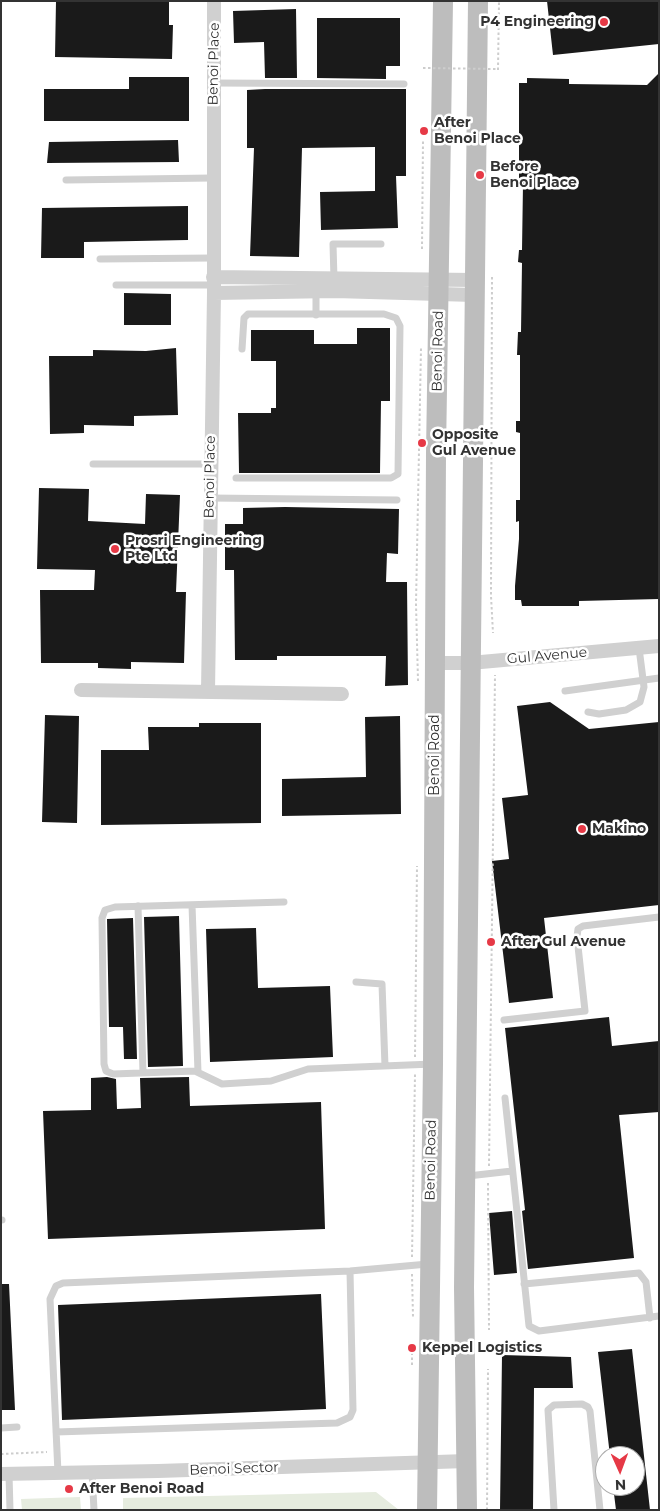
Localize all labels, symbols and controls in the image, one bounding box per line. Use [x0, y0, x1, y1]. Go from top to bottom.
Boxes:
place label: P4 Engineering [480, 14, 594, 30]
marker: P4 Engineering [598, 16, 610, 28]
street label: Benoi Place [205, 22, 223, 106]
place label: After Benoi Place [434, 115, 521, 148]
marker: After Benoi Place [418, 125, 430, 137]
place label: Before Benoi Place [490, 159, 577, 192]
marker: Before Benoi Place [474, 169, 486, 181]
street label: Benoi Road [429, 310, 447, 392]
place label: Opposite Gul Avenue [432, 427, 516, 460]
street label: Benoi Place [201, 435, 219, 519]
marker: Opposite Gul Avenue [416, 437, 428, 449]
place label: Prosri Engineering Pte Ltd [125, 533, 262, 566]
marker: Prosri Engineering Pte Ltd [109, 543, 121, 555]
street label: Gul Avenue [506, 644, 588, 668]
street label: Benoi Road [427, 714, 443, 796]
place label: Makino [592, 821, 646, 837]
marker: Makino [576, 823, 588, 835]
place label: After Gul Avenue [501, 934, 626, 950]
marker: After Gul Avenue [485, 936, 497, 948]
street label: Benoi Road [422, 1119, 440, 1201]
place label: Keppel Logistics [422, 1340, 542, 1356]
marker: Keppel Logistics [406, 1342, 418, 1354]
north arrow [595, 1446, 645, 1496]
street label: Benoi Sector [189, 1459, 279, 1479]
text: N [615, 1476, 626, 1494]
place label: After Benoi Road [79, 1481, 204, 1497]
marker: After Benoi Road [63, 1483, 75, 1495]

